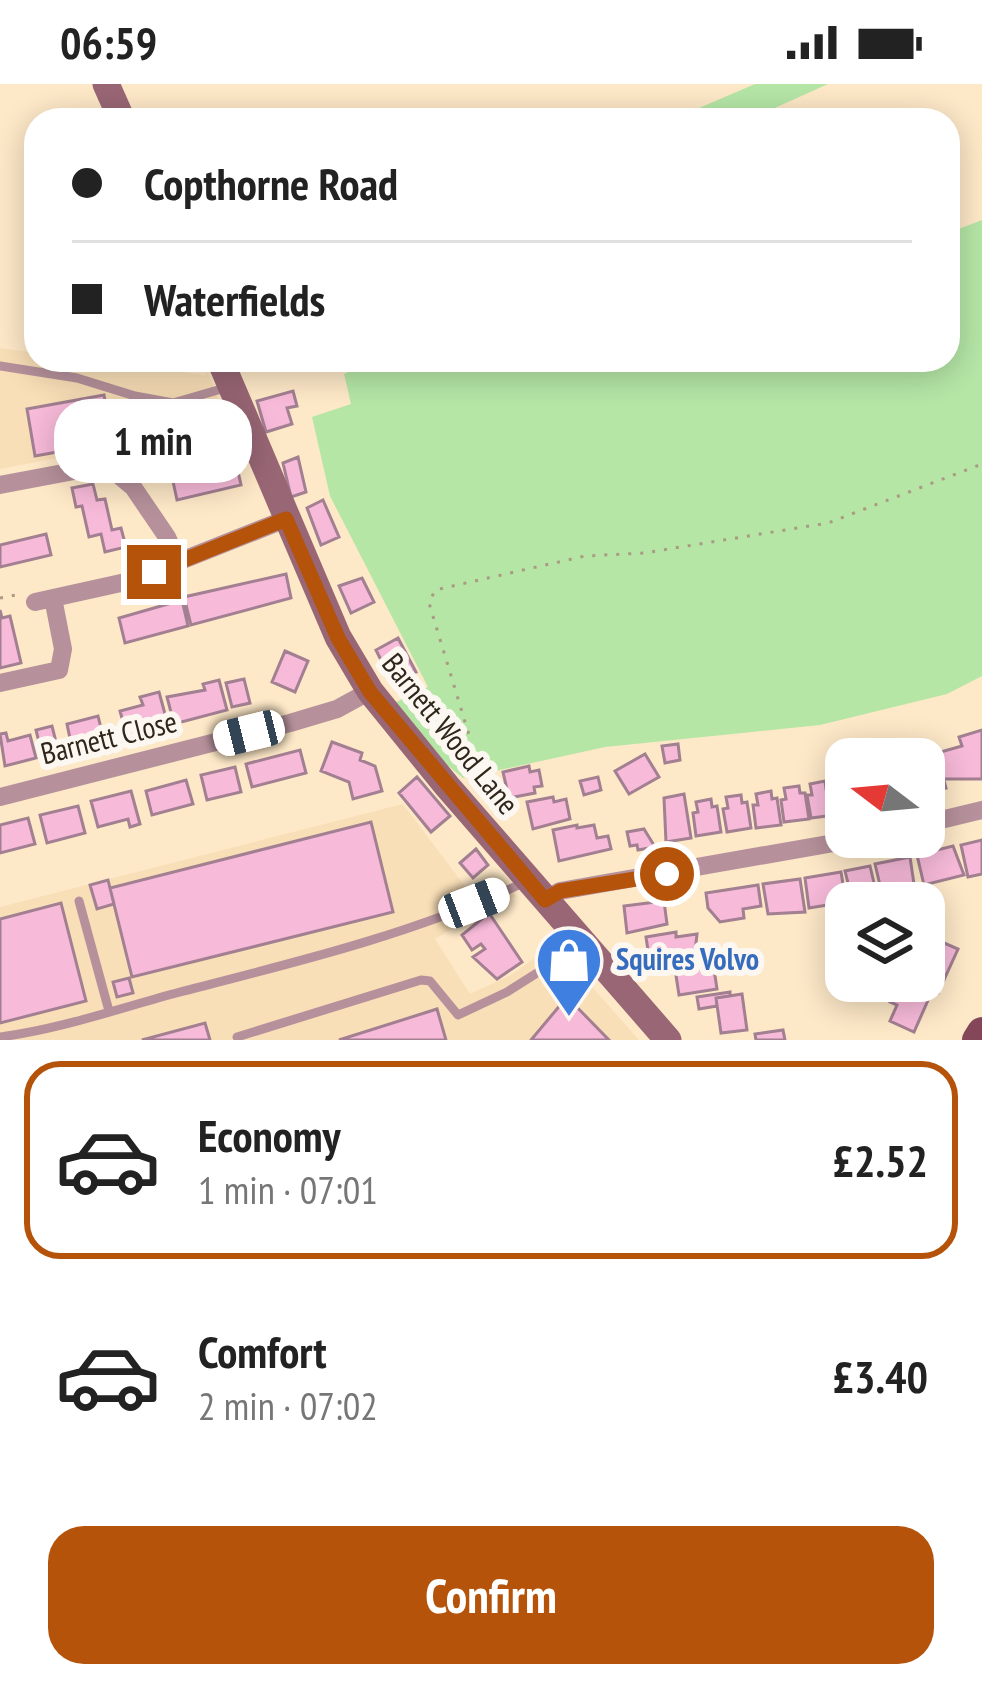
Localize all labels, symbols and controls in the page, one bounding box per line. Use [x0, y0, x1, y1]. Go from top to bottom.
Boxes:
text: 06:59 [60, 13, 157, 71]
text: Copthorne Road [144, 154, 398, 212]
text: Waterfields [144, 270, 325, 328]
callout: 1 min [55, 398, 253, 482]
text: 1 min [114, 415, 192, 466]
route end [127, 545, 181, 599]
street label: Barnett Wood Lane [374, 645, 528, 822]
street label: Barnett Close [36, 701, 181, 772]
car [210, 707, 288, 759]
north arrow [825, 738, 945, 858]
map controls [825, 738, 945, 1002]
route start [640, 847, 694, 901]
car [434, 873, 514, 933]
button: layers [825, 882, 945, 1002]
shop icon: Squires Volvo [534, 925, 604, 1019]
place label: Squires Volvo [616, 939, 759, 978]
icon: car [54, 1106, 162, 1214]
text: Economy [198, 1106, 341, 1164]
text: £2.52 [832, 1131, 928, 1189]
text: 1 min · 07:01 [198, 1164, 378, 1215]
icon: car [54, 1322, 162, 1430]
text: Comfort [198, 1322, 327, 1380]
text: £3.40 [832, 1347, 928, 1405]
text: 2 min · 07:02 [198, 1380, 378, 1431]
button: Confirm [48, 1526, 934, 1664]

